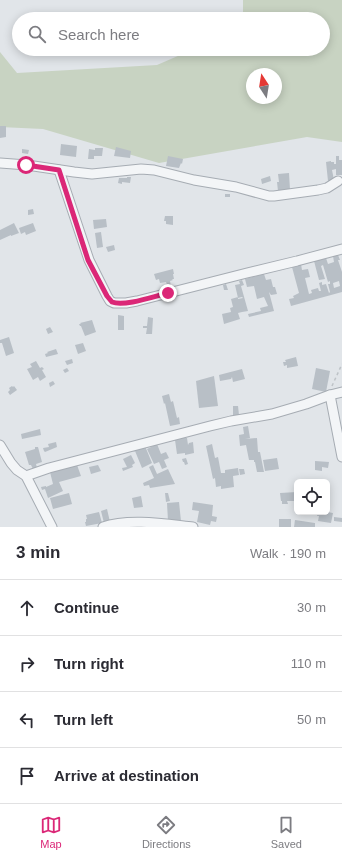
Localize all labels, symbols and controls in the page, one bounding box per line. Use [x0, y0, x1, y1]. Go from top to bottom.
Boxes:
search box [12, 12, 330, 56]
icon: search [26, 23, 48, 45]
text: Search here [58, 26, 140, 43]
north arrow [246, 68, 282, 104]
route start [17, 156, 35, 174]
route end [159, 284, 177, 302]
map controls [294, 479, 330, 515]
button: locate [294, 479, 330, 515]
text: 3 min [16, 543, 60, 562]
text: Walk · 190 m [250, 546, 326, 561]
icon: ahead [16, 597, 38, 619]
text: Continue [54, 599, 119, 616]
text: 30 m [297, 600, 326, 615]
icon: right [16, 653, 38, 675]
text: Turn right [54, 655, 124, 672]
text: 110 m [291, 656, 326, 671]
icon: left [16, 709, 38, 731]
text: Turn left [54, 711, 113, 728]
text: 50 m [297, 712, 326, 727]
icon: arrive [16, 765, 38, 787]
text: Arrive at destination [54, 767, 199, 784]
tab: Map [40, 814, 62, 850]
tab: Directions [142, 814, 191, 850]
tab: Saved [271, 814, 302, 850]

